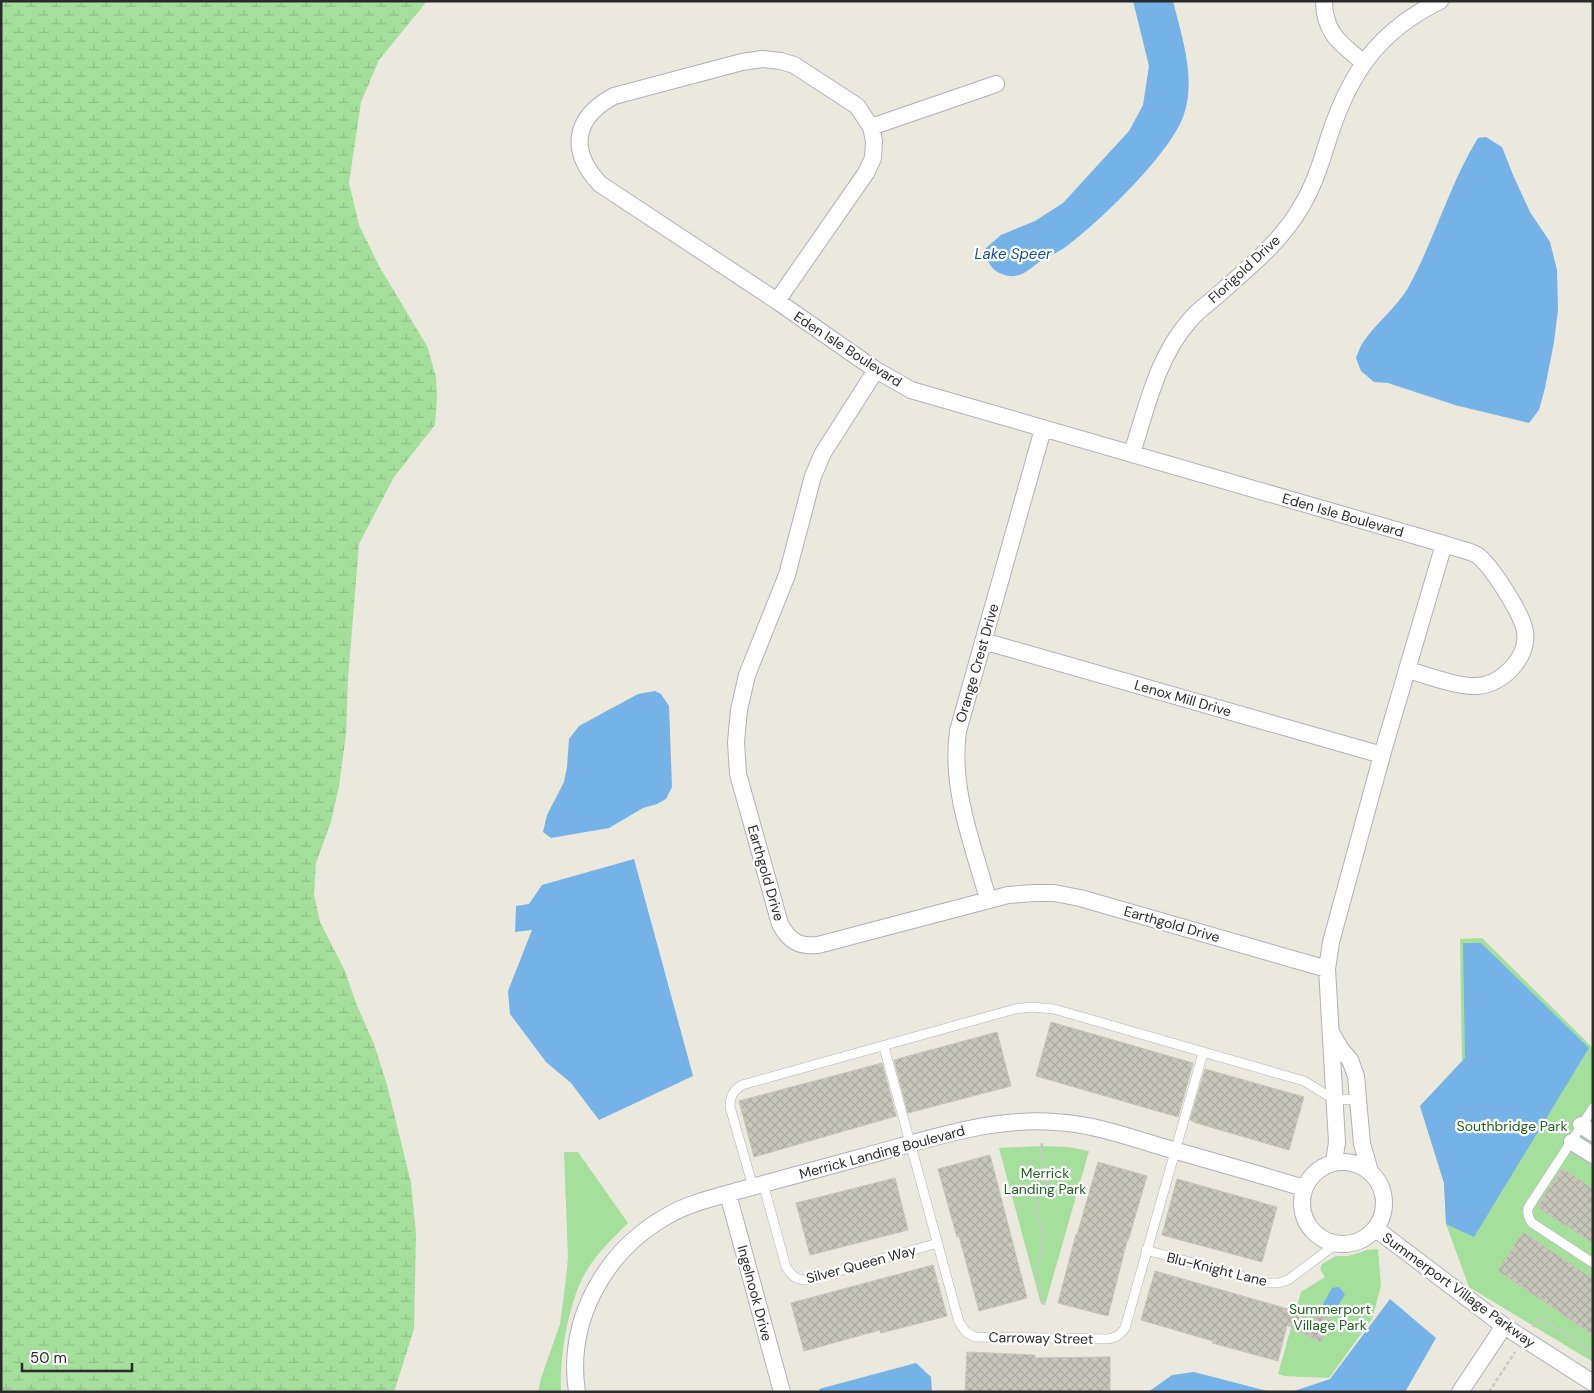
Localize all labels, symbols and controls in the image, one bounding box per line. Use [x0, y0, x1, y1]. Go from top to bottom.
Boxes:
street label: Florigold Drive [1204, 231, 1284, 307]
water label: Lake Speer [974, 244, 1052, 264]
street label: Eden Isle Boulevard [791, 307, 905, 391]
street label: Eden Isle Boulevard [1280, 489, 1406, 541]
street label: Orange Crest Drive [951, 601, 1003, 725]
street label: Lenox Mill Drive [1132, 676, 1234, 720]
street label: Earthgold Drive [744, 823, 788, 923]
street label: Earthgold Drive [1122, 902, 1222, 946]
park label: Southbridge Park [1457, 1117, 1567, 1135]
street label: Merrick Landing Boulevard [797, 1121, 967, 1183]
park label: Merrick Landing Park [1004, 1164, 1086, 1198]
street label: Summerport Village Parkway [1379, 1228, 1539, 1352]
street label: Silver Queen Way [804, 1241, 918, 1287]
street label: Ingelnook Drive [734, 1243, 776, 1343]
street label: Blu-Knight Lane [1165, 1248, 1269, 1290]
park label: Summerport Village Park [1289, 1300, 1371, 1334]
street label: Carroway Street [988, 1328, 1094, 1348]
scale bar [22, 1340, 132, 1372]
text: 50 m [30, 1348, 67, 1368]

